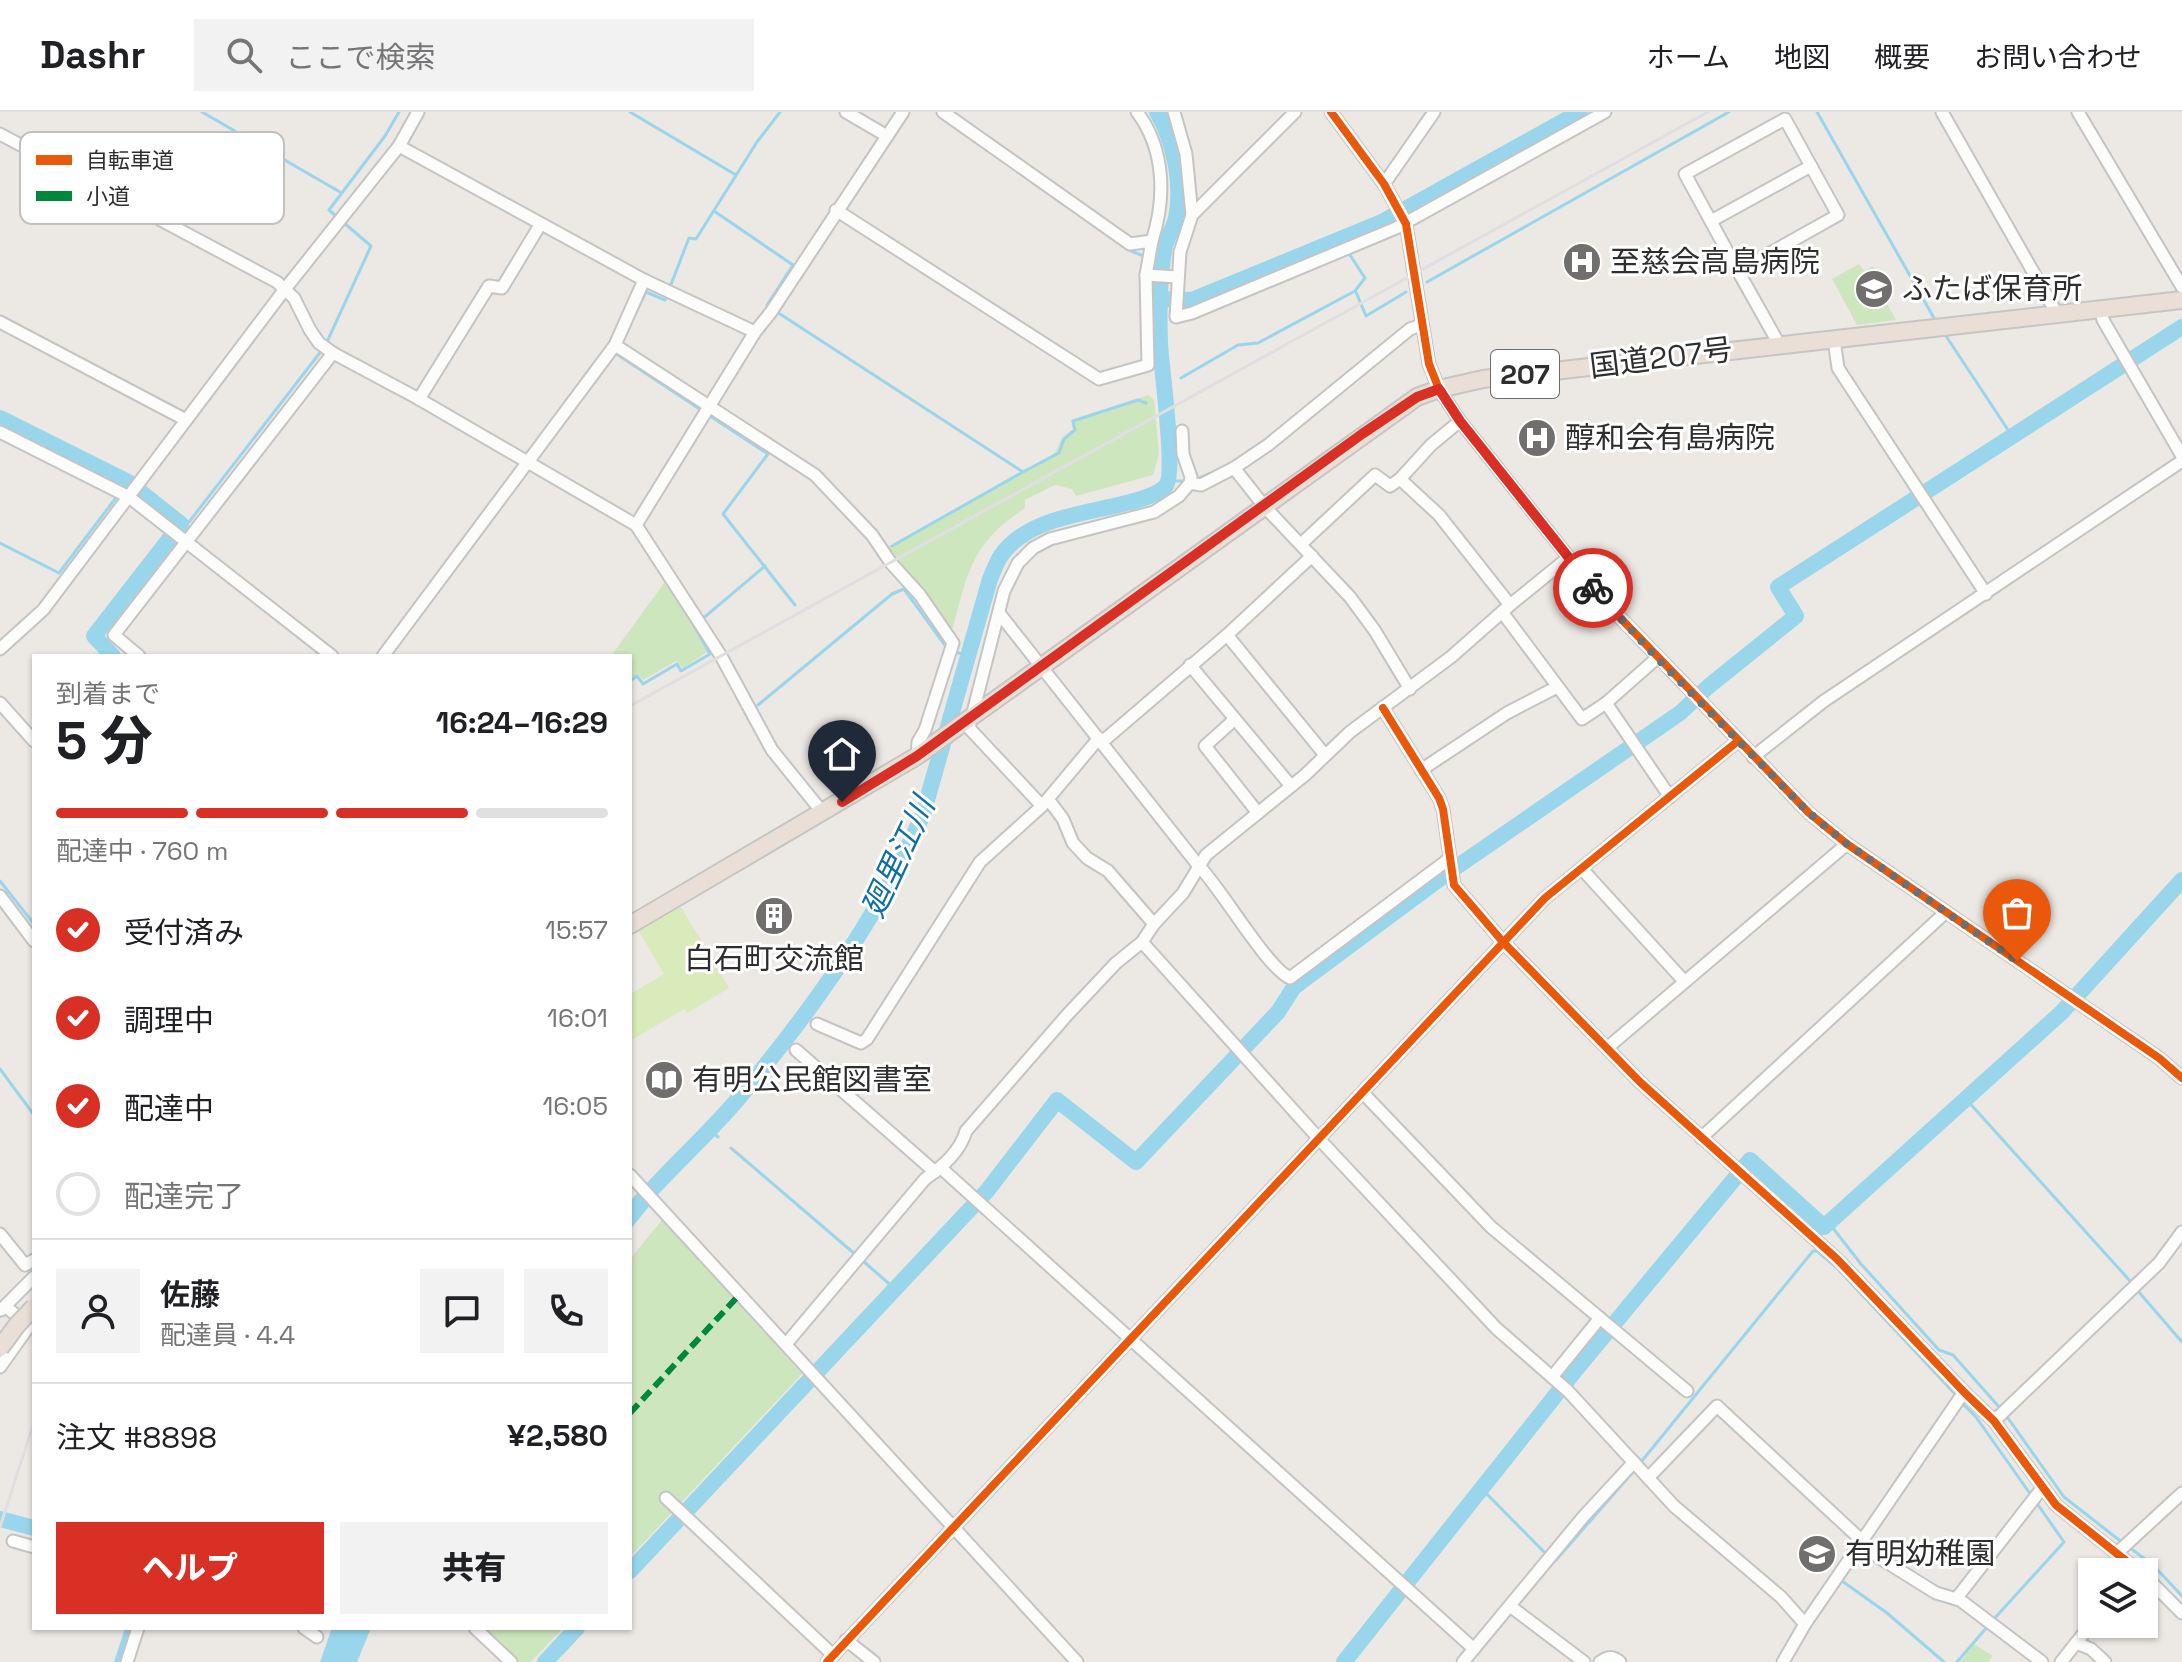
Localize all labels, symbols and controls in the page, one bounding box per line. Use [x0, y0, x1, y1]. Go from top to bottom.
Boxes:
search box [194, 19, 754, 91]
text: Dashr [40, 31, 146, 79]
icon: search [222, 33, 266, 77]
text: ここで検索 [286, 38, 436, 77]
text: ホーム [1647, 39, 1730, 75]
text: 地図 [1774, 39, 1830, 75]
text: 概要 [1874, 39, 1930, 75]
text: お問い合わせ [1974, 39, 2142, 75]
legend [20, 132, 284, 224]
text: 自転車道 [86, 146, 174, 174]
text: 小道 [86, 182, 130, 210]
hospital icon: 至慈会高島病院 [1561, 241, 1603, 283]
place label: 至慈会高島病院 [1610, 242, 1820, 281]
school or university icon: ふたば保育所 [1853, 268, 1895, 310]
place label: ふたば保育所 [1902, 269, 2082, 308]
street label: 国道207号 [1587, 329, 1735, 386]
road number: 207 [1491, 350, 1559, 398]
hospital icon: 醇和会有島病院 [1516, 417, 1558, 459]
place label: 醇和会有島病院 [1565, 418, 1775, 457]
courier [1553, 548, 1633, 628]
icon: bike [1571, 566, 1615, 610]
text: 到着まで [56, 677, 160, 711]
text: 16:24–16:29 [436, 703, 608, 742]
text: 5 分 [56, 708, 152, 774]
pin [808, 720, 876, 802]
icon: home [820, 732, 864, 776]
water label: 廻里江川 [853, 788, 944, 923]
text: 配達中 · 760 m [56, 834, 228, 868]
pin [1983, 879, 2051, 961]
icon: bag [1995, 891, 2039, 935]
building icon: 白石町交流館 [753, 895, 795, 937]
icon: check [56, 908, 100, 952]
text: 受付済み [124, 913, 244, 952]
text: 15:57 [545, 913, 608, 947]
place label: 白石町交流館 [684, 939, 864, 978]
icon: check [56, 996, 100, 1040]
text: 調理中 [124, 1001, 214, 1040]
text: 16:01 [547, 1001, 608, 1035]
library icon: 有明公民館図書室 [643, 1059, 685, 1101]
place label: 有明公民館図書室 [692, 1060, 932, 1099]
icon: check [56, 1084, 100, 1128]
text: 配達中 [124, 1089, 214, 1128]
text: 16:05 [542, 1089, 608, 1123]
text: 配達完了 [124, 1177, 244, 1216]
button: person [56, 1269, 140, 1353]
button: chat [420, 1269, 504, 1353]
button: phone [524, 1269, 608, 1353]
text: 佐藤 [160, 1275, 220, 1314]
text: 配達員 · 4.4 [160, 1318, 295, 1352]
text: ¥2,580 [507, 1416, 608, 1455]
text: 注文 #8898 [56, 1418, 217, 1457]
button: ヘルプ [56, 1522, 324, 1614]
button: 共有 [340, 1522, 608, 1614]
school or university icon: 有明幼稚園 [1796, 1533, 1838, 1575]
place label: 有明幼稚園 [1845, 1534, 1995, 1573]
map controls [2078, 1558, 2158, 1638]
button: layers [2078, 1558, 2158, 1638]

